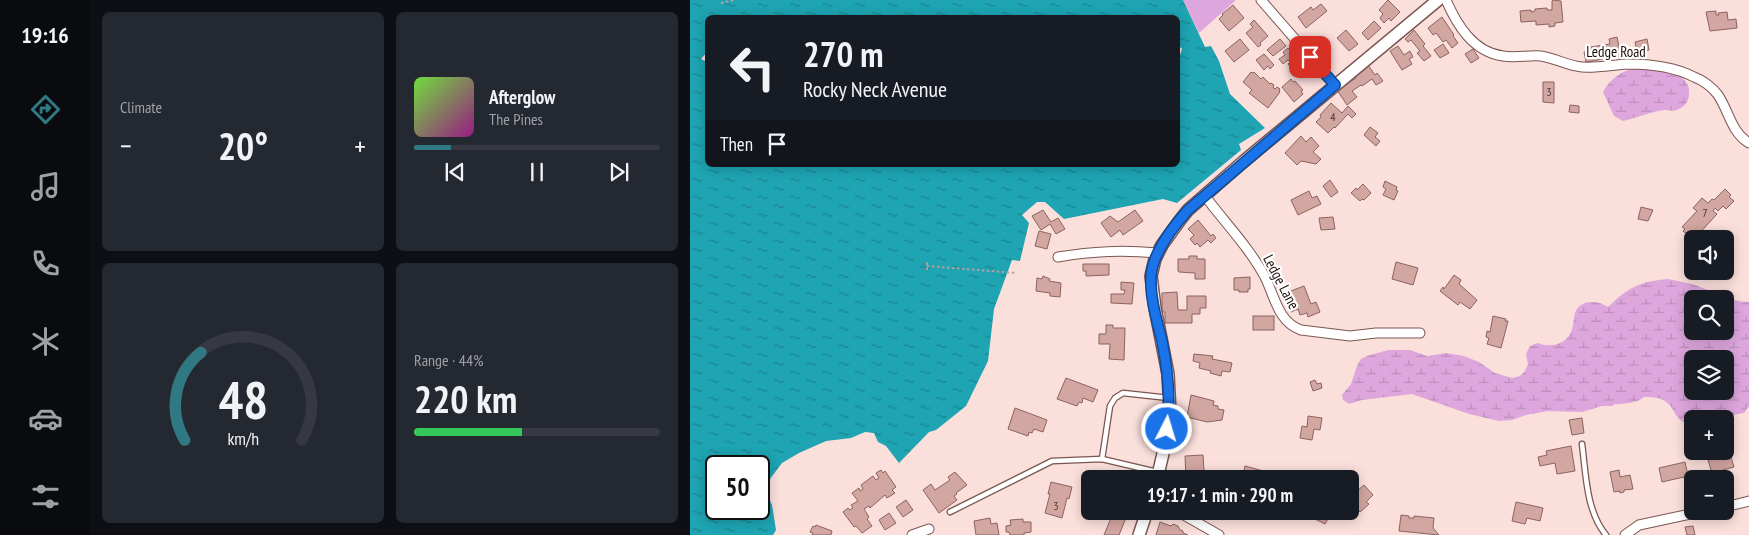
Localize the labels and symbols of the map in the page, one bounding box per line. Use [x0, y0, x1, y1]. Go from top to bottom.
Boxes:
pin [1289, 36, 1331, 78]
street label: Ledge Road [1586, 42, 1646, 61]
house number: 3 [1546, 84, 1552, 99]
house number: 4 [1330, 109, 1336, 124]
house number: 7 [1702, 205, 1708, 220]
street label: Ledge Lane [1259, 251, 1304, 312]
position arrow [1140, 402, 1192, 454]
speed limit sign: 50 [705, 455, 770, 520]
house number: 3 [1053, 498, 1059, 513]

